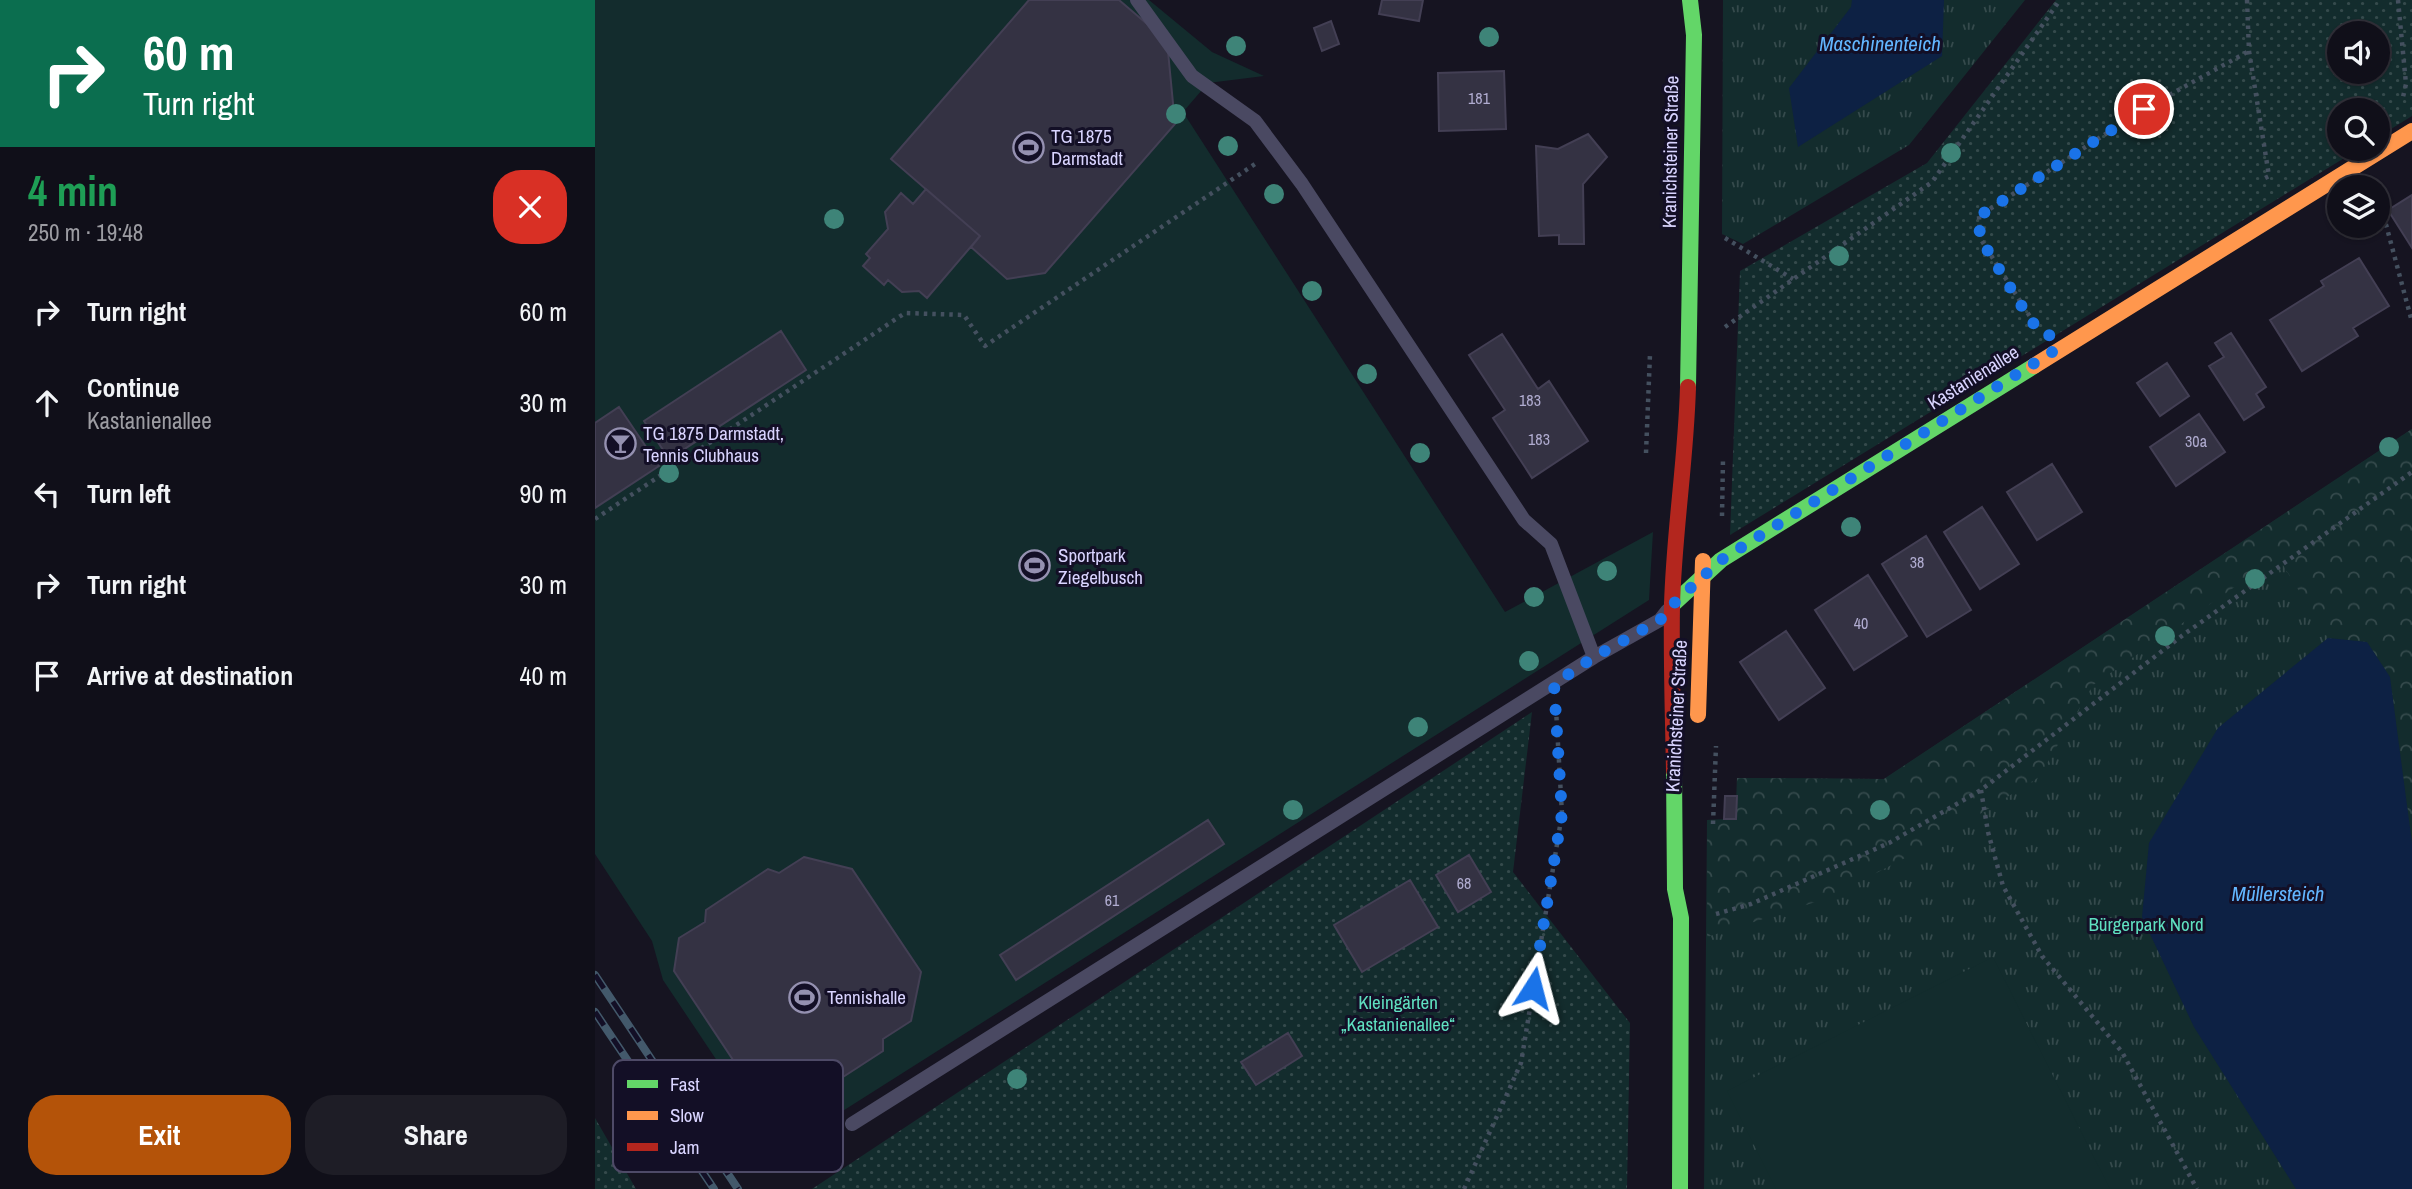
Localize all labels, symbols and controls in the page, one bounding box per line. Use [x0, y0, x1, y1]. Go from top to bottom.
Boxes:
text: 60 m [143, 19, 235, 85]
map controls [2327, 21, 2390, 238]
button: sound [2327, 21, 2390, 84]
icon: right [28, 28, 119, 119]
water label: Maschinenteich [1819, 29, 1941, 58]
street label: Kranichsteiner Straße [1656, 76, 1684, 228]
pin [2114, 79, 2174, 139]
text: Turn right [143, 82, 255, 125]
house number: 181 [1468, 87, 1491, 109]
icon: arrive [2125, 90, 2163, 128]
button: search [2327, 98, 2390, 161]
place label: TG 1875 Darmstadt [1051, 123, 1124, 171]
sports icon: TG 1875 Darmstadt [1011, 130, 1045, 164]
text: 4 min [28, 163, 118, 219]
button: close [493, 170, 567, 244]
button: layers [2327, 175, 2390, 238]
text: 250 m · 19:48 [28, 217, 143, 248]
icon: right [28, 293, 66, 331]
text: Turn right [87, 294, 186, 329]
text: 60 m [520, 294, 567, 329]
street label: Kastanienallee [1922, 339, 2024, 415]
text: Continue [87, 370, 179, 405]
icon: ahead [28, 384, 66, 422]
text: 30 m [520, 385, 567, 420]
house number: 183 [1519, 389, 1541, 411]
text: Kastanienallee [87, 405, 212, 436]
place label: TG 1875 Darmstadt, Tennis Clubhaus [643, 420, 784, 468]
bar icon: TG 1875 Darmstadt, Tennis Clubhaus [603, 427, 637, 461]
house number: 183 [1528, 428, 1550, 450]
house number: 30a [2185, 430, 2208, 452]
icon: left [28, 475, 66, 513]
text: Turn left [87, 476, 171, 511]
text: 90 m [520, 476, 567, 511]
place label: Sportpark Ziegelbusch [1058, 542, 1143, 590]
sports icon: Sportpark Ziegelbusch [1018, 549, 1052, 583]
house number: 38 [1910, 551, 1924, 573]
icon: right [28, 566, 66, 604]
text: Turn right [87, 567, 186, 602]
text: 30 m [520, 567, 567, 602]
house number: 40 [1854, 612, 1868, 634]
street label: Kranichsteiner Straße [1659, 639, 1693, 793]
icon: arrive [28, 657, 66, 695]
text: Arrive at destination [87, 658, 293, 693]
text: 40 m [520, 658, 567, 693]
house number: 68 [1457, 872, 1471, 894]
water label: Müllersteich [2232, 879, 2324, 908]
house number: 61 [1105, 889, 1120, 911]
park label: Bürgerpark Nord [2088, 911, 2204, 937]
position arrow [1496, 951, 1570, 1025]
sports icon: Tennishalle [787, 980, 821, 1014]
place label: Tennishalle [827, 984, 906, 1010]
park label: Kleingärten „Kastanienallee“ [1341, 989, 1455, 1037]
legend [613, 1060, 843, 1172]
text: Fast [670, 1071, 700, 1097]
button: Exit [28, 1095, 291, 1175]
button: Share [305, 1095, 567, 1175]
text: Slow [670, 1102, 705, 1128]
text: Jam [670, 1134, 699, 1160]

